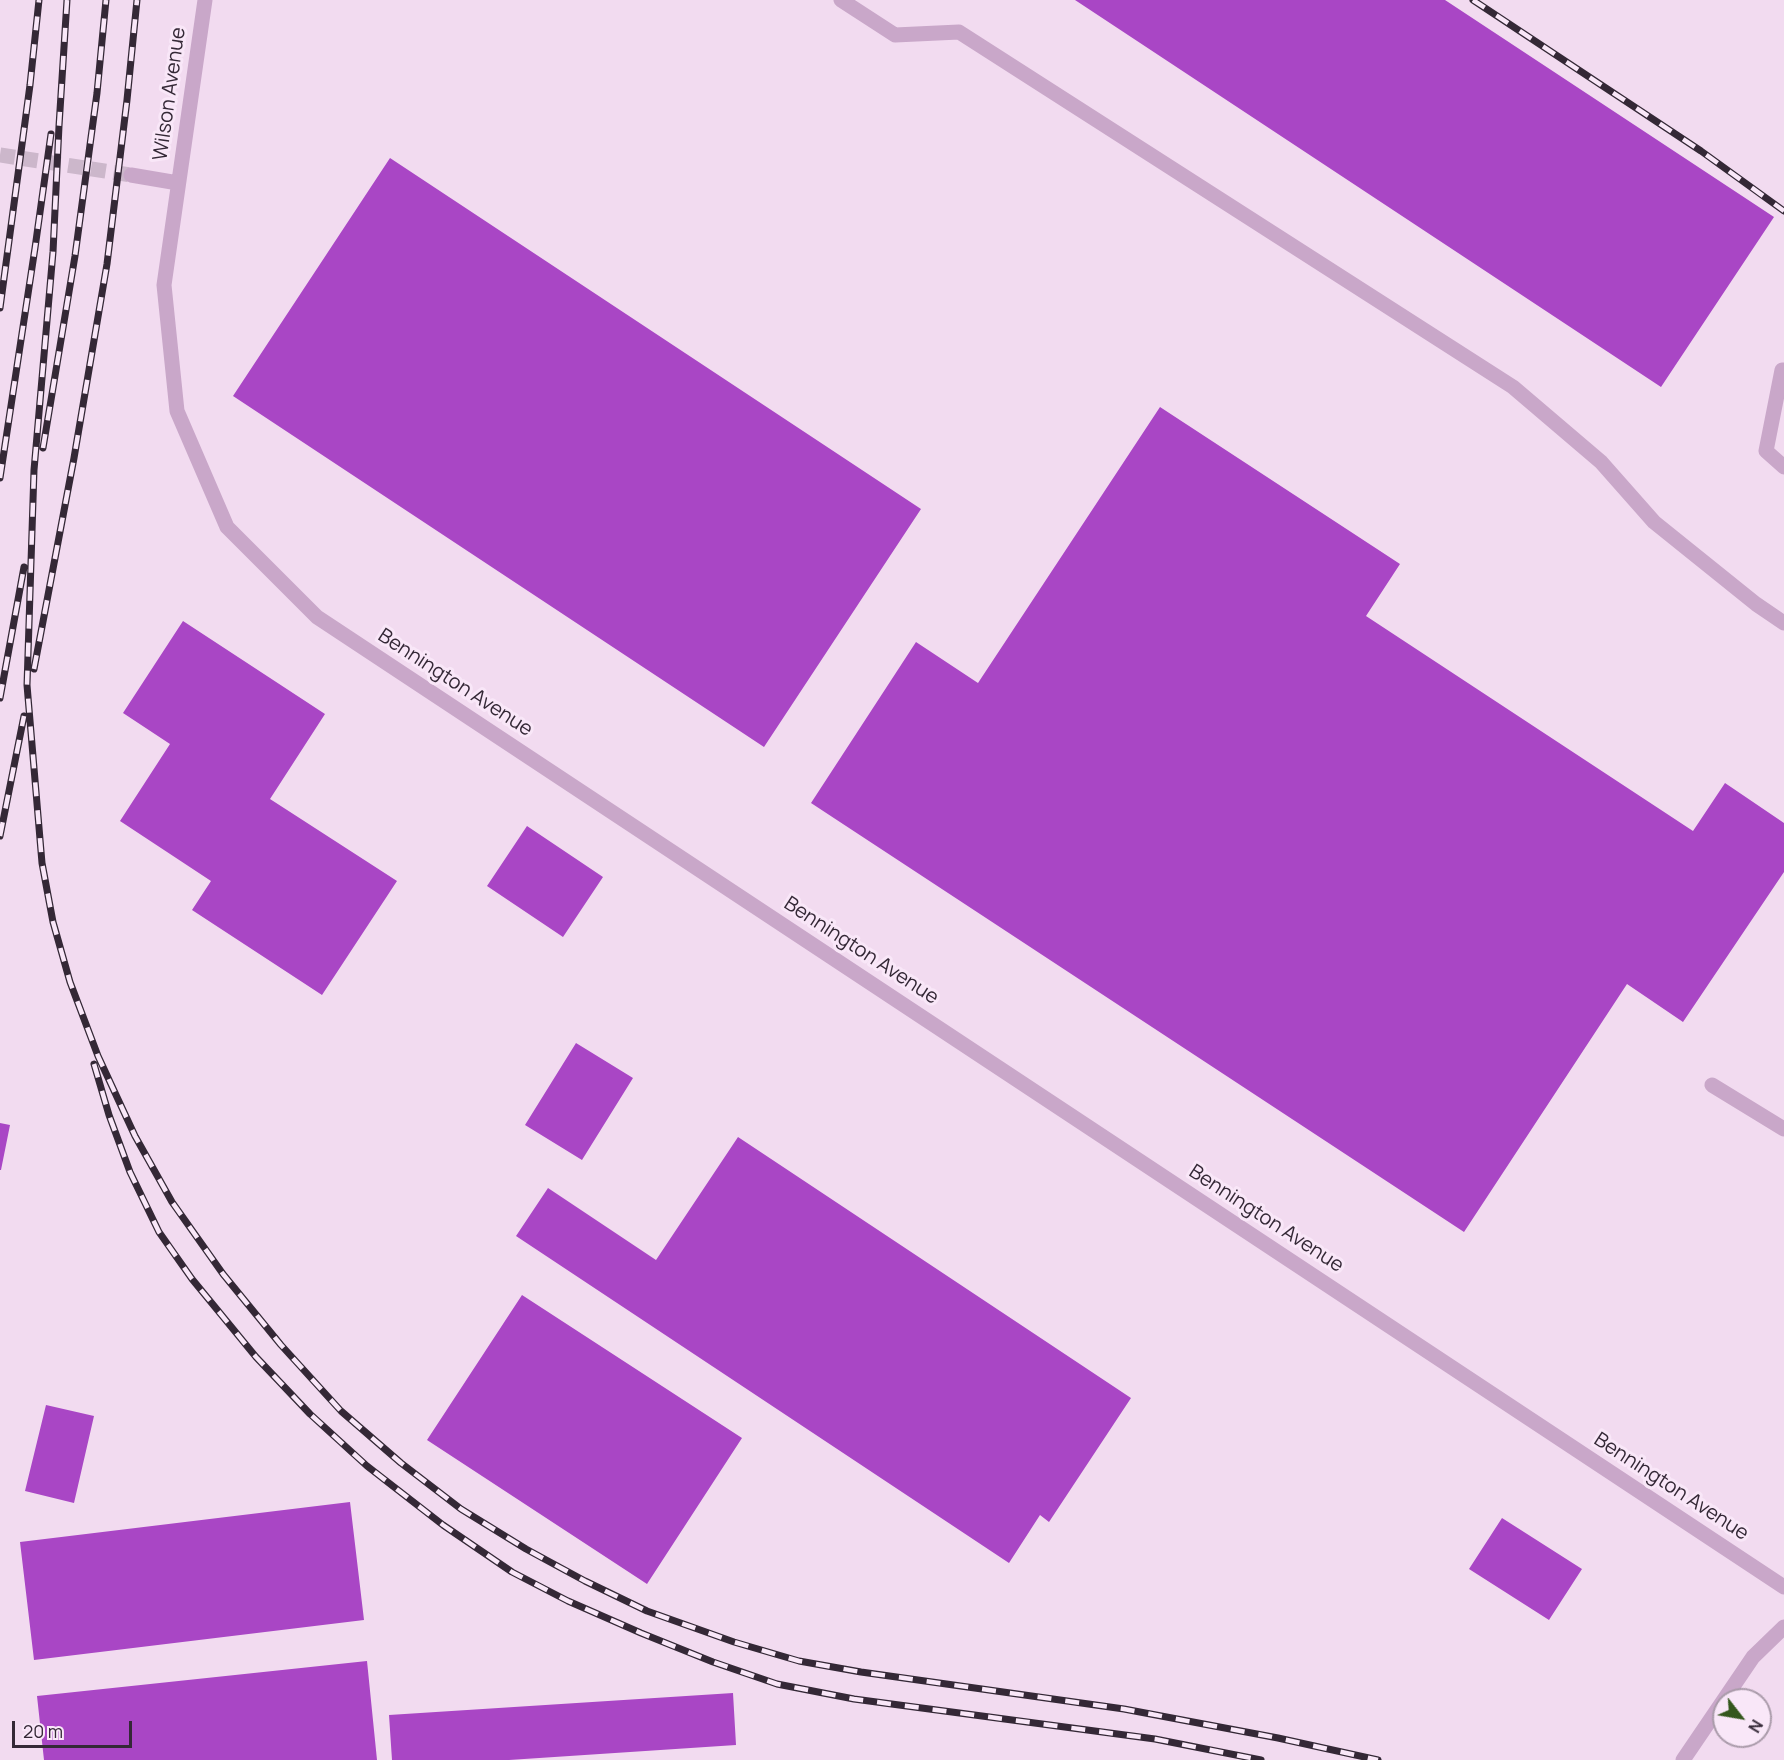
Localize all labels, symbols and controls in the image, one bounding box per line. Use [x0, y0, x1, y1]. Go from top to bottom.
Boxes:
street label: Wilson Avenue [149, 26, 191, 162]
street label: Bennington Avenue [373, 624, 537, 742]
street label: Bennington Avenue [779, 892, 943, 1010]
street label: Bennington Avenue [1184, 1160, 1348, 1278]
street label: Bennington Avenue [1589, 1428, 1753, 1546]
north arrow [1712, 1688, 1772, 1748]
scale bar [15, 1709, 135, 1747]
text: N [1743, 1716, 1768, 1737]
text: 20 m [23, 1719, 63, 1743]

